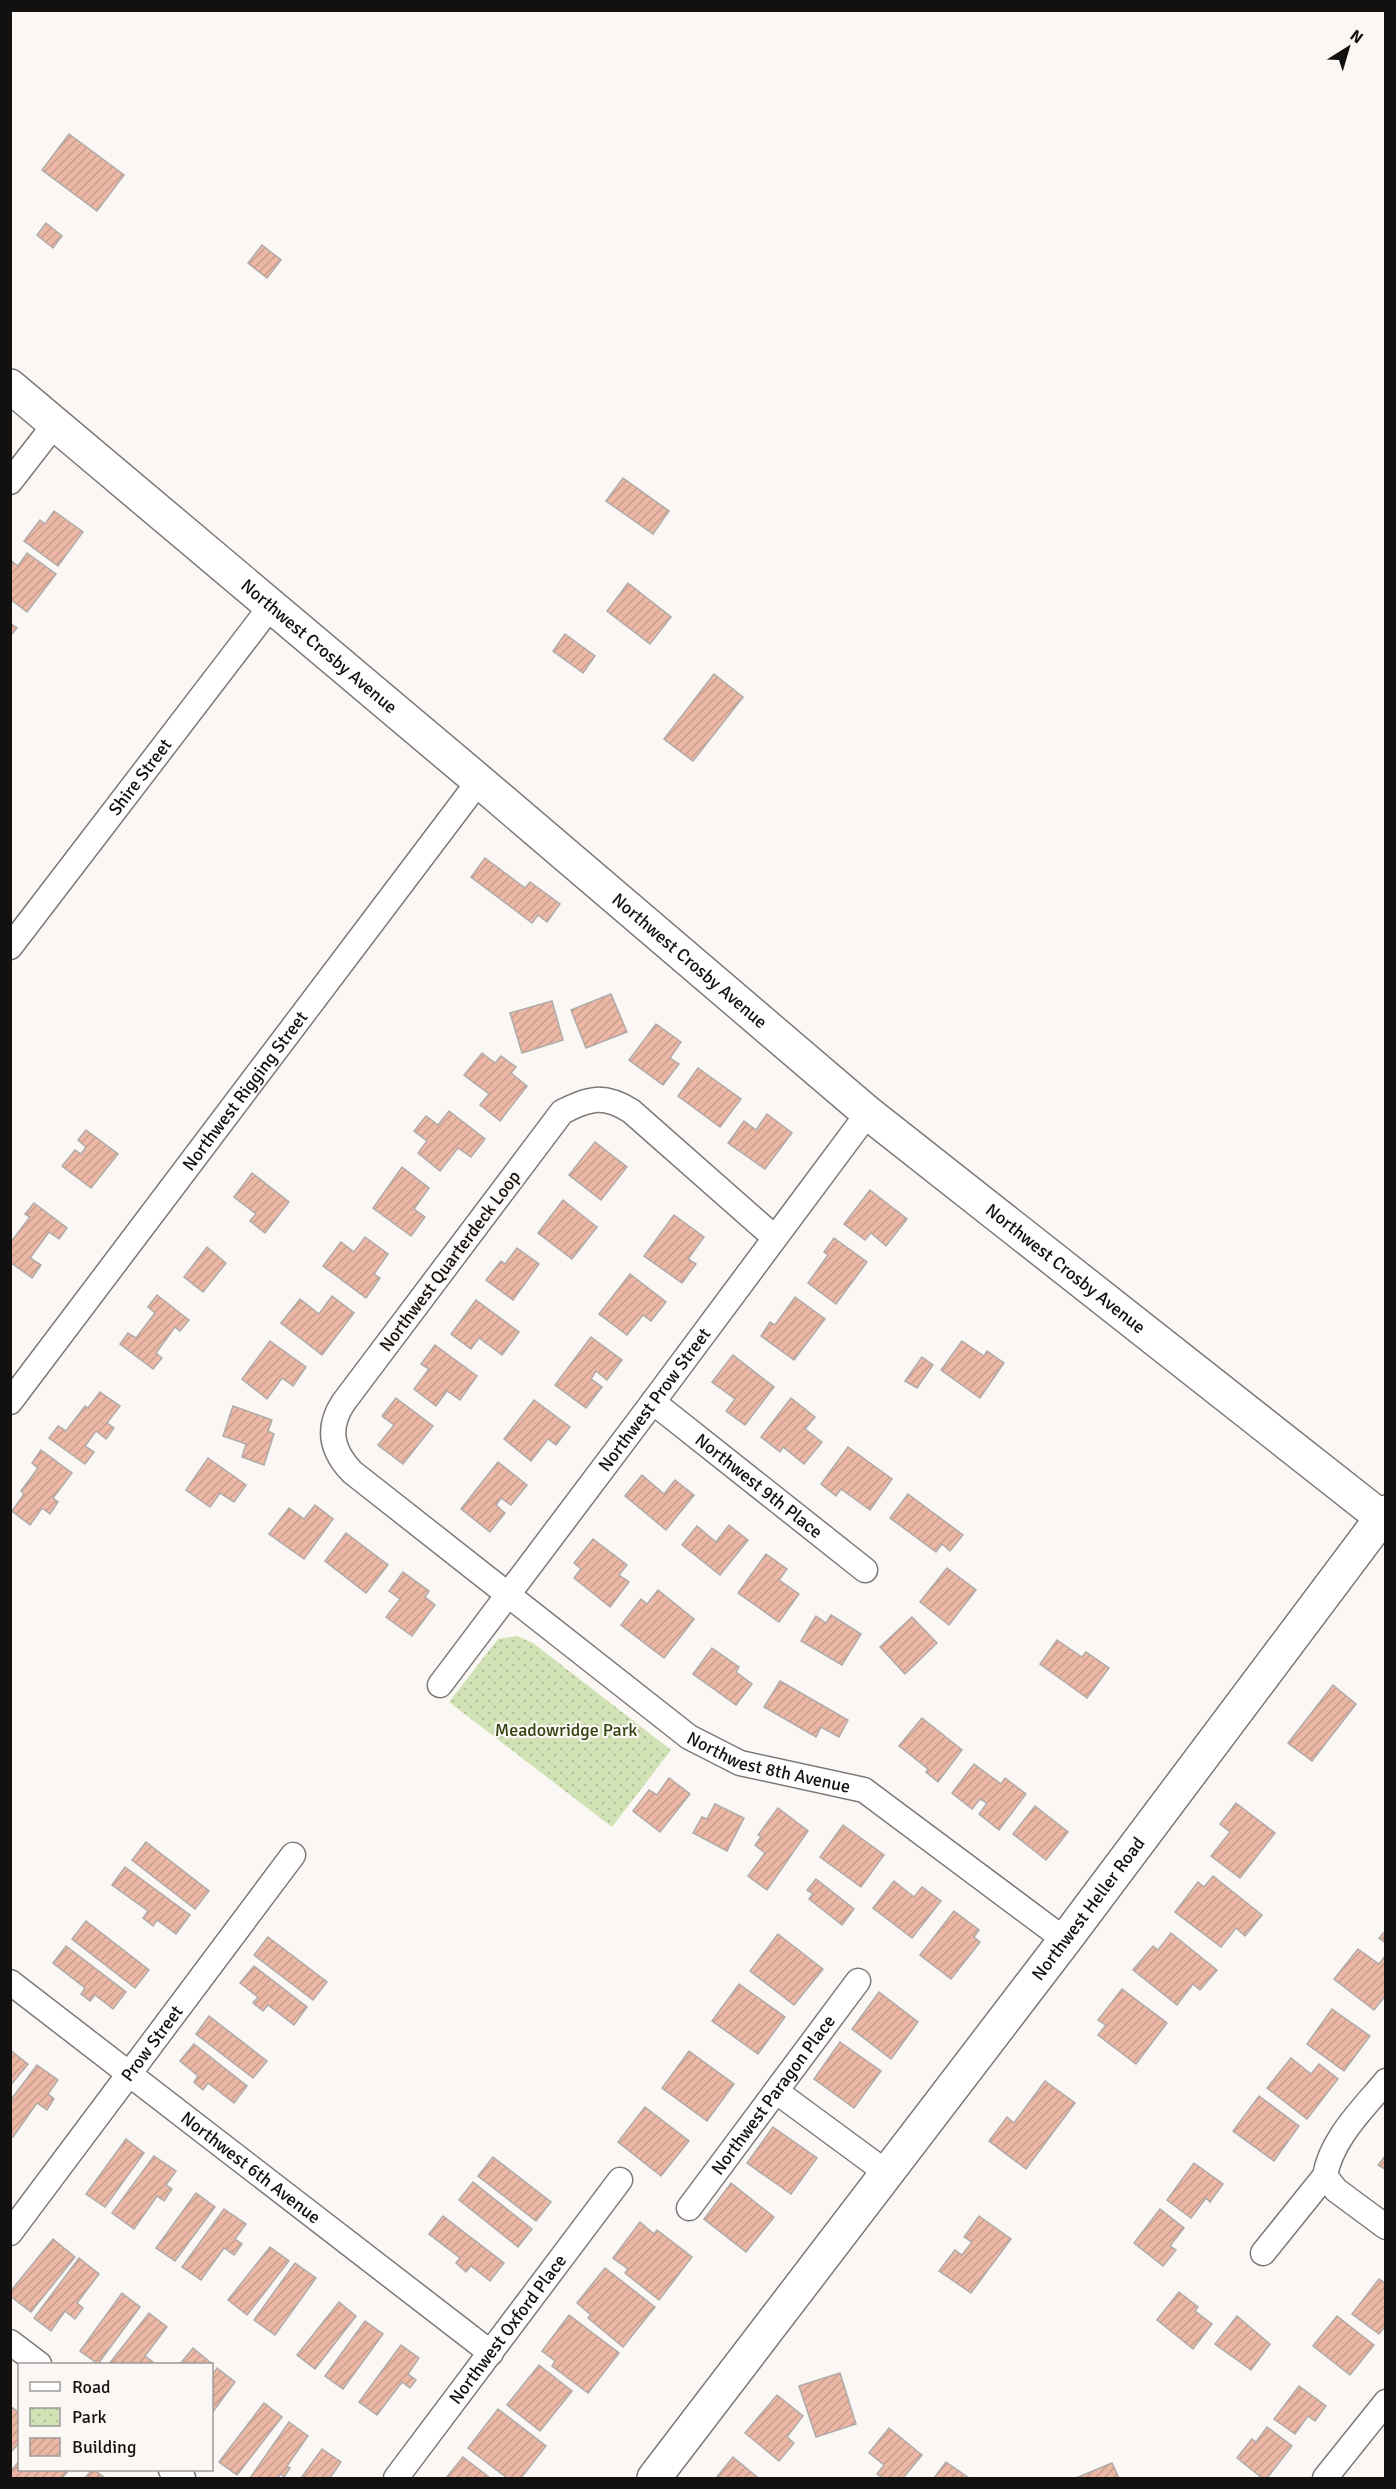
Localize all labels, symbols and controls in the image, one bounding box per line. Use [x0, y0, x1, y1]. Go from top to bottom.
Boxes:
north arrow [1318, 18, 1378, 78]
text: N [1346, 25, 1367, 48]
street label: Northwest Crosby Avenue [237, 574, 401, 718]
street label: Shire Street [104, 734, 176, 820]
street label: Northwest Crosby Avenue [607, 888, 772, 1033]
street label: Northwest Rigging Street [178, 1007, 312, 1175]
street label: Northwest Quarterdeck Loop [375, 1166, 525, 1356]
street label: Northwest Crosby Avenue [981, 1199, 1150, 1338]
street label: Northwest Prow Street [594, 1323, 715, 1476]
street label: Northwest 9th Place [691, 1429, 827, 1543]
park label: Meadowridge Park [495, 1719, 637, 1741]
street label: Northwest 8th Avenue [683, 1727, 852, 1798]
street label: Northwest Heller Road [1027, 1833, 1149, 1985]
street label: Prow Street [116, 2001, 188, 2086]
street label: Northwest Paragon Place [707, 2011, 840, 2179]
street label: Northwest 6th Avenue [176, 2107, 325, 2228]
street label: Northwest Oxford Place [444, 2250, 571, 2409]
legend [18, 2363, 213, 2471]
text: Road [72, 2376, 111, 2398]
text: Park [72, 2406, 107, 2428]
text: Building [72, 2436, 136, 2458]

